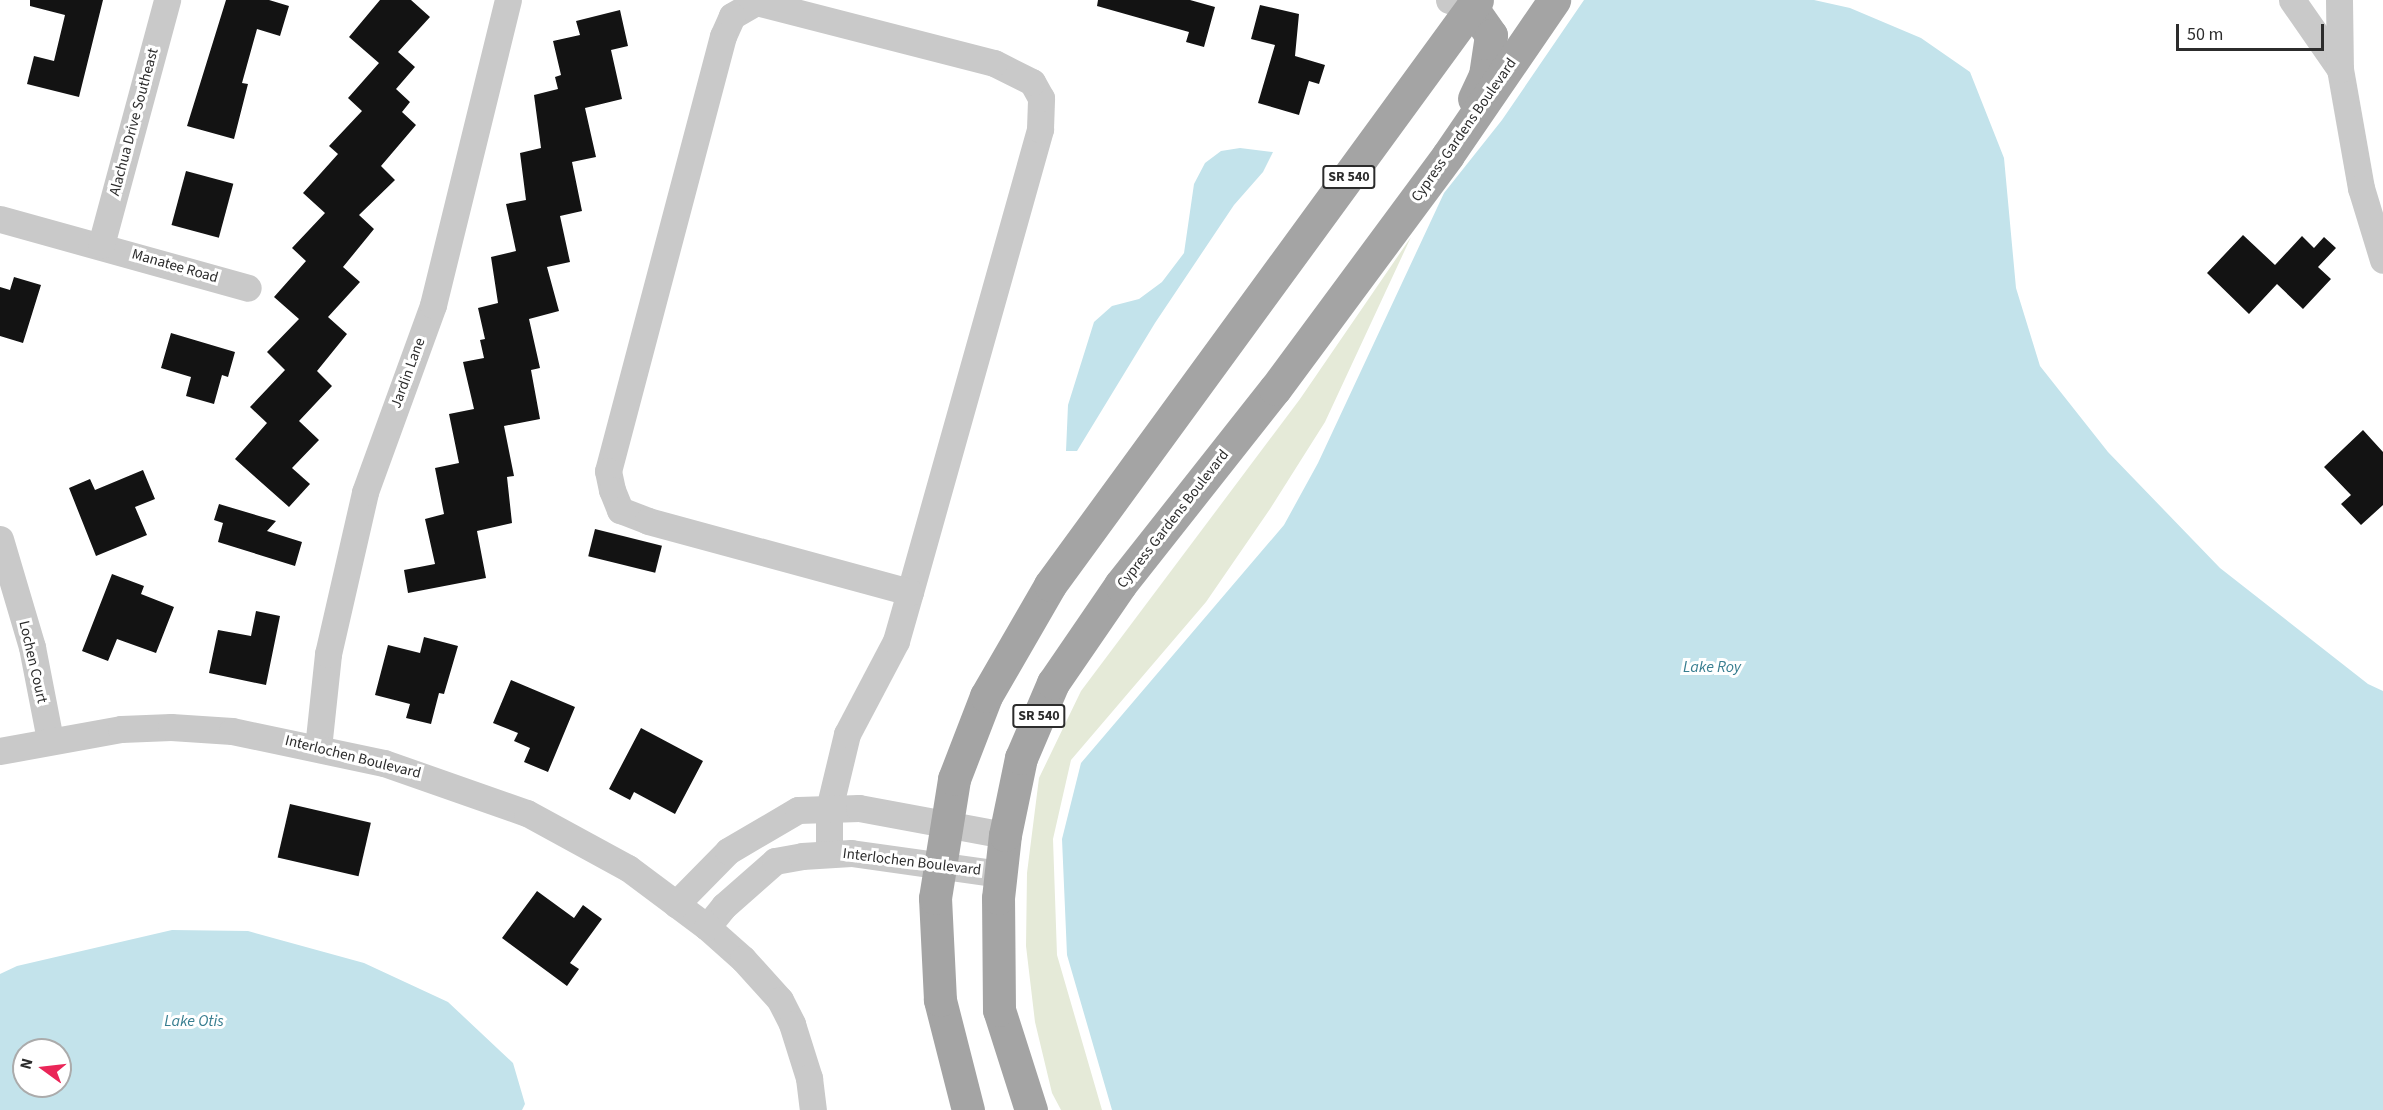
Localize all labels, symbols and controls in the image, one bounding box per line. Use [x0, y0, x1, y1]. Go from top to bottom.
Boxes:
scale bar [2179, 12, 2328, 50]
text: 50 m [2187, 22, 2223, 47]
street label: Alachua Drive Southeast [106, 46, 162, 198]
street label: Cypress Gardens Boulevard [1408, 55, 1520, 205]
road number: SR 540 [1322, 166, 1376, 188]
street label: Manatee Road [130, 245, 220, 287]
street label: Jardin Lane [387, 335, 429, 411]
street label: Cypress Gardens Boulevard [1113, 446, 1233, 592]
street label: Lochen Court [15, 619, 51, 705]
water label: Lake Roy [1683, 657, 1741, 677]
road number: SR 540 [1012, 705, 1066, 727]
street label: Interlochen Boulevard [283, 731, 423, 783]
street label: Interlochen Boulevard [842, 845, 982, 879]
water label: Lake Otis [164, 1011, 224, 1031]
north arrow [12, 1038, 72, 1098]
text: N [15, 1056, 39, 1072]

